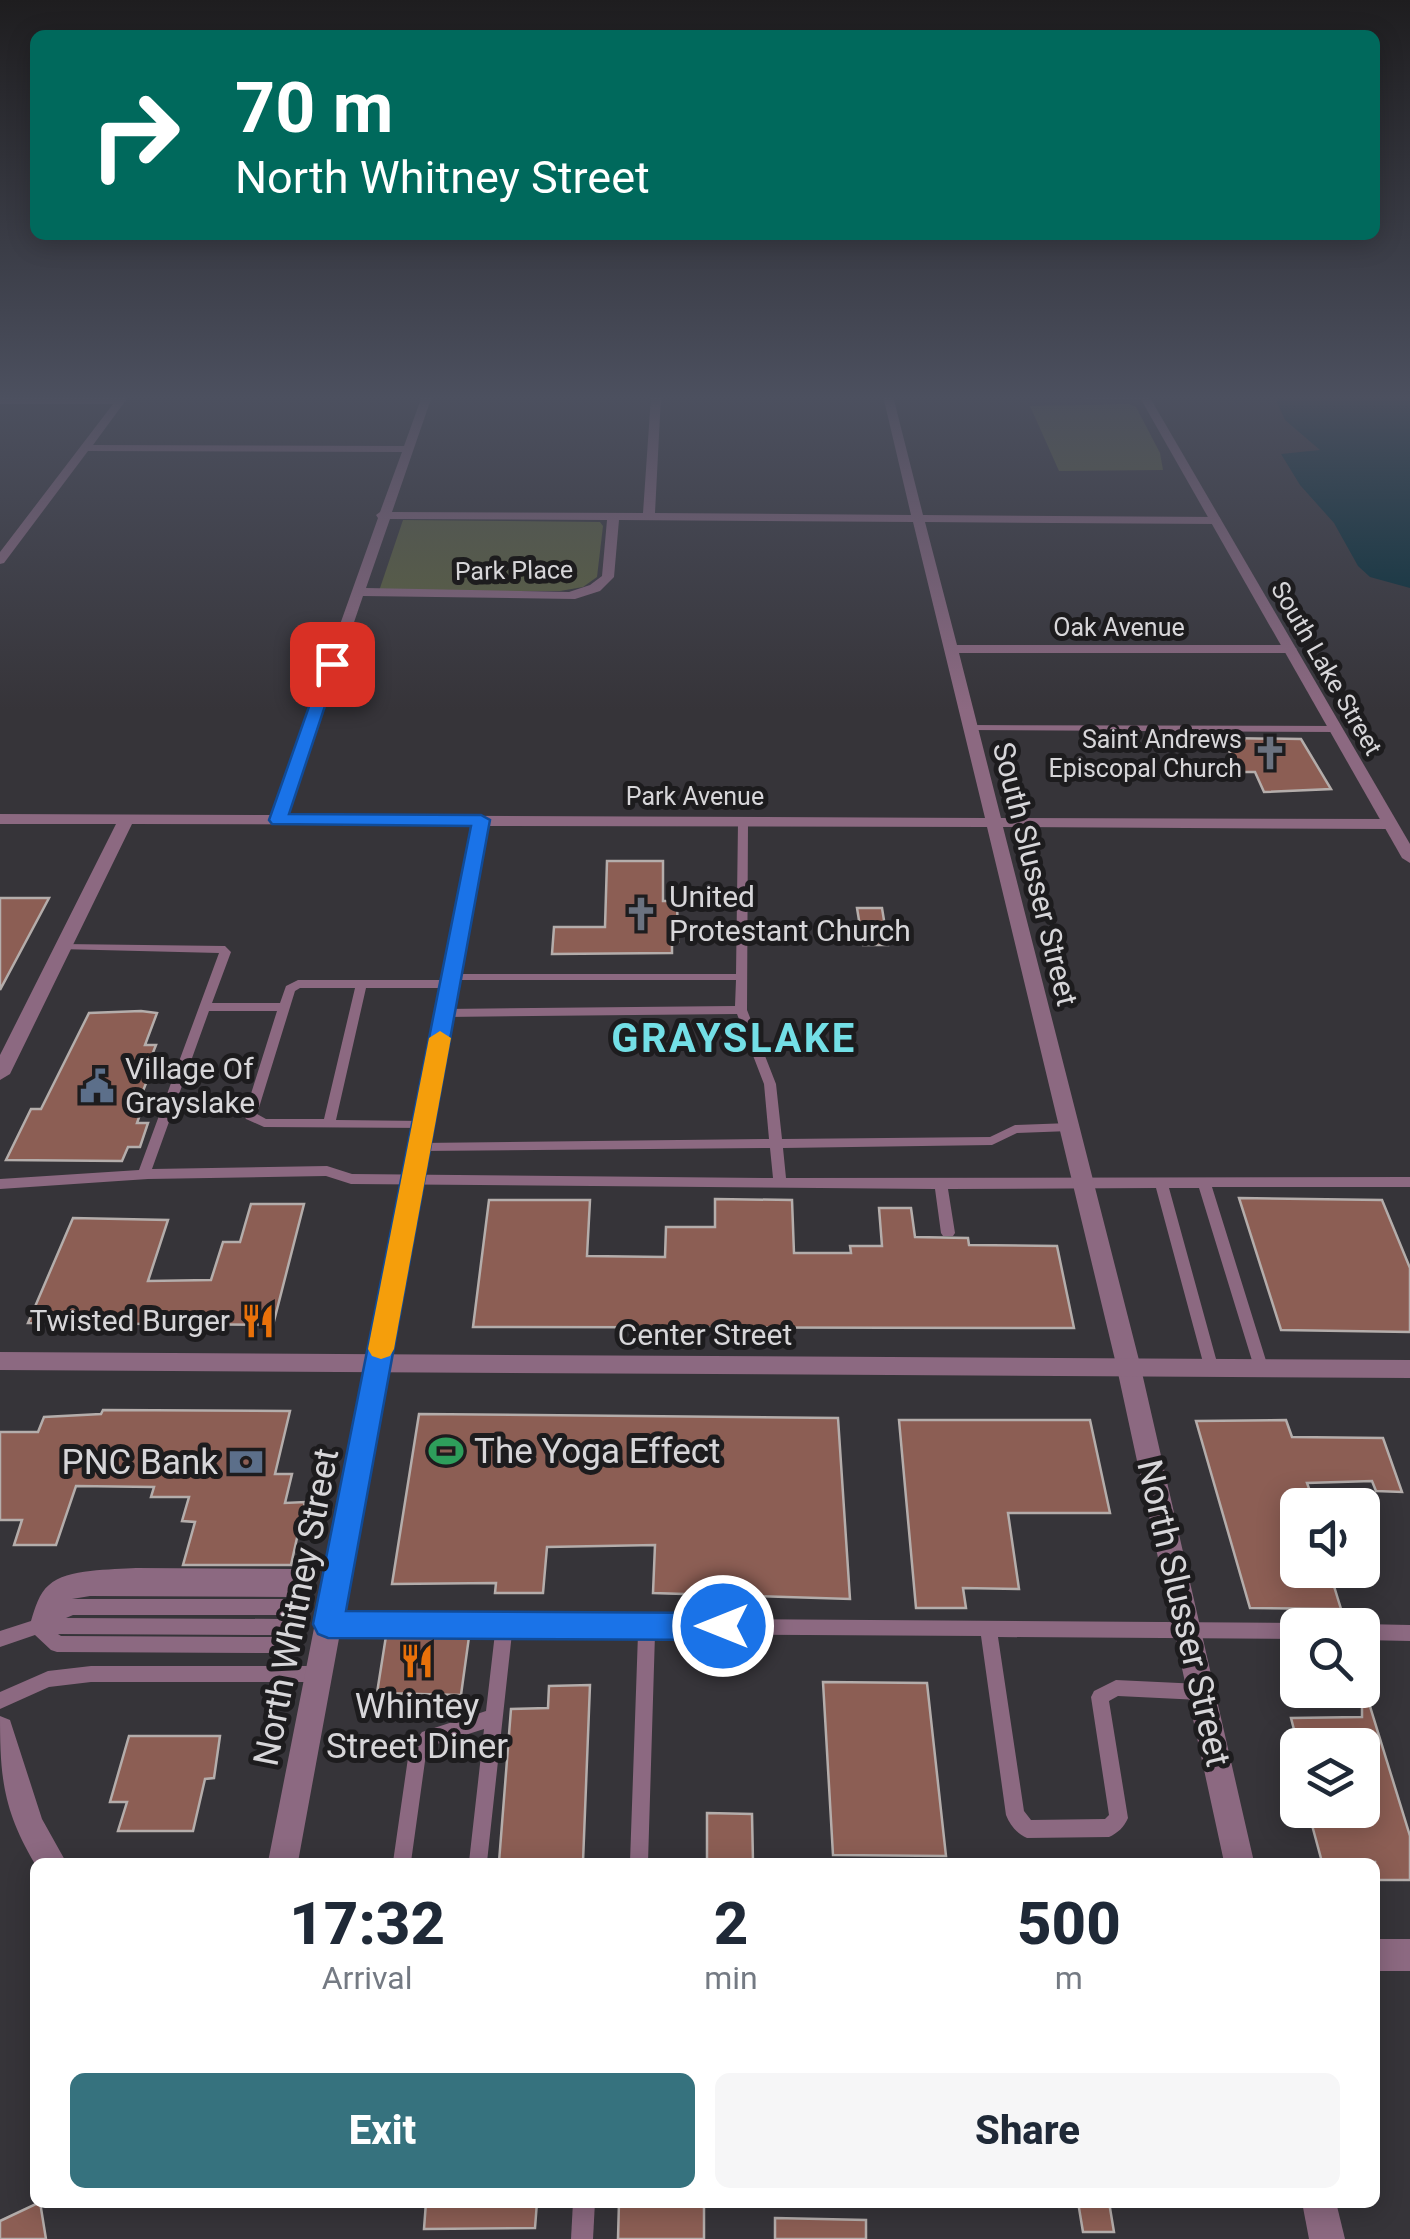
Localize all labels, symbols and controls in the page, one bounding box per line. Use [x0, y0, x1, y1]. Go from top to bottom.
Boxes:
text: 70 m [235, 67, 393, 149]
icon: right [70, 70, 200, 200]
text: North Whitney Street [235, 151, 650, 204]
street label: Park Place [455, 555, 573, 586]
street label: South Lake Street [1265, 576, 1388, 760]
street label: Oak Avenue [1053, 613, 1185, 642]
pin [290, 622, 375, 707]
icon: arrive [305, 637, 360, 692]
place label: Saint Andrews Episcopal Church [1049, 725, 1242, 783]
church icon: Saint Andrews Episcopal Church [1251, 734, 1289, 772]
street label: South Slusser Street [986, 738, 1085, 1009]
street label: Park Avenue [626, 782, 764, 811]
place label: United Protestant Church [669, 879, 911, 948]
church icon: United Protestant Church [622, 895, 660, 933]
district label: GRAYSLAKE [611, 1015, 857, 1062]
place label: Village Of Grayslake [125, 1051, 255, 1120]
public building icon: Village Of Grayslake [78, 1067, 116, 1105]
restaurant icon: Twisted Burger [239, 1302, 277, 1340]
place label: Twisted Burger [29, 1303, 230, 1338]
street label: Center Street [618, 1317, 792, 1352]
place label: The Yoga Effect [474, 1431, 721, 1472]
sports icon: The Yoga Effect [427, 1432, 465, 1470]
place label: PNC Bank [62, 1442, 218, 1483]
bank icon: PNC Bank [227, 1443, 265, 1481]
street label: North Whitney Street [246, 1445, 347, 1769]
street label: North Slusser Street [1128, 1456, 1239, 1770]
map controls [1280, 1488, 1380, 1828]
button: sound [1280, 1488, 1380, 1588]
position arrow [671, 1574, 775, 1678]
button: search [1280, 1608, 1380, 1708]
restaurant icon: Whintey Street Diner [398, 1642, 436, 1680]
place label: Whintey Street Diner [326, 1686, 508, 1767]
button: layers [1280, 1728, 1380, 1828]
text: 17:32 [289, 1888, 445, 1959]
text: 2 [714, 1888, 748, 1959]
text: 500 [1017, 1888, 1121, 1959]
text: Arrival [322, 1959, 413, 1997]
text: min [704, 1959, 758, 1997]
text: m [1055, 1959, 1083, 1997]
button: Exit [70, 2073, 695, 2188]
button: Share [715, 2073, 1340, 2188]

